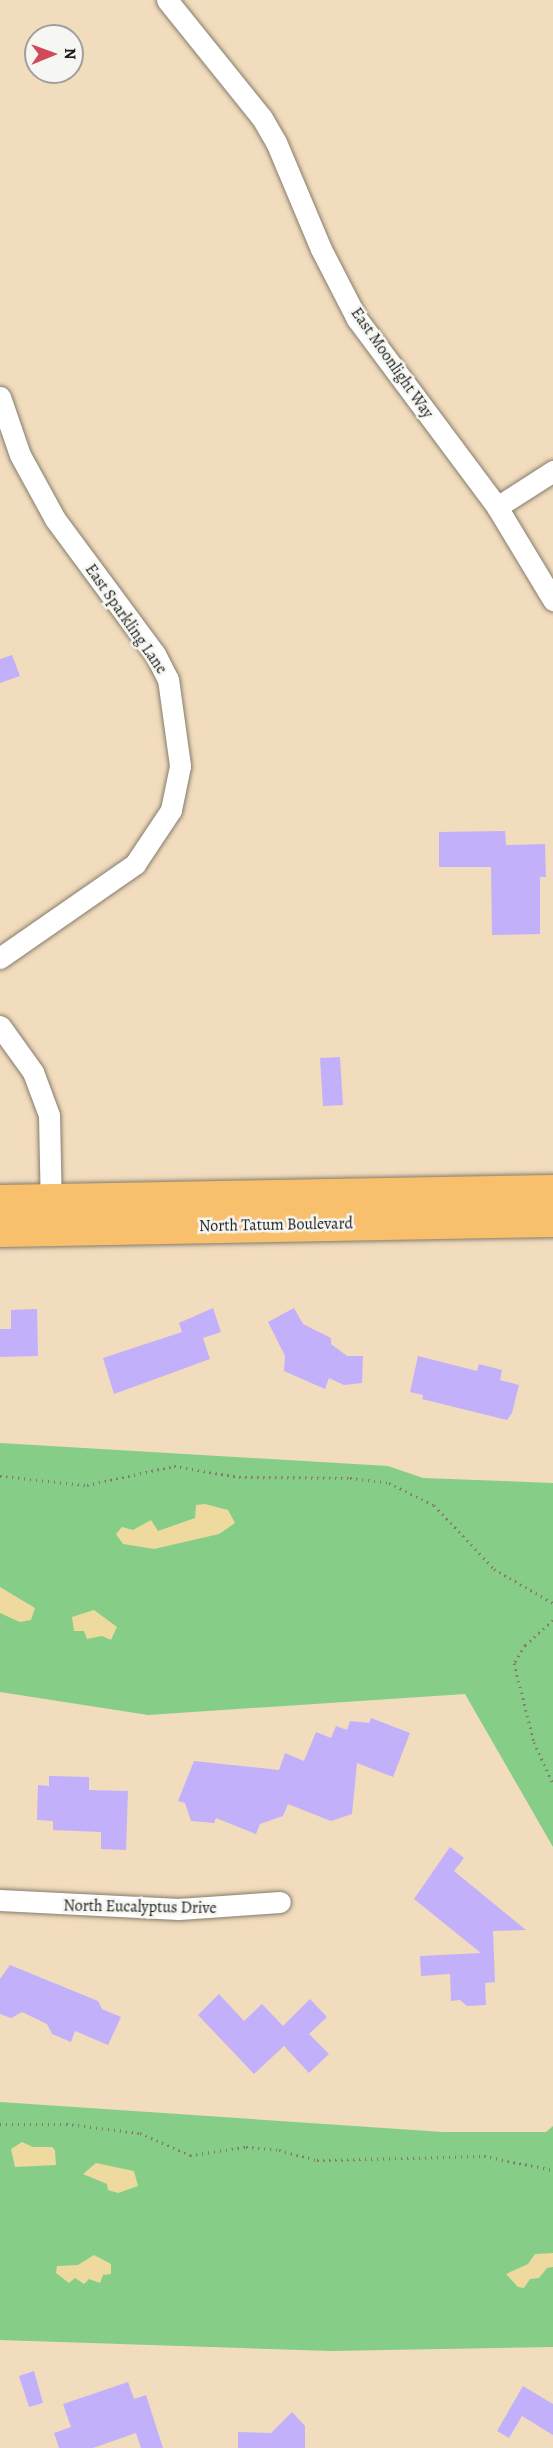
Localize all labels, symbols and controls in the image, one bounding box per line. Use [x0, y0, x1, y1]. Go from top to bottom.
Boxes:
north arrow [24, 24, 84, 84]
text: N [59, 48, 81, 60]
street label: East Moonlight Way [347, 304, 437, 422]
street label: East Sparkling Lane [81, 560, 171, 678]
street label: North Tatum Boulevard [199, 1214, 353, 1236]
street label: North Eucalyptus Drive [63, 1896, 217, 1918]

